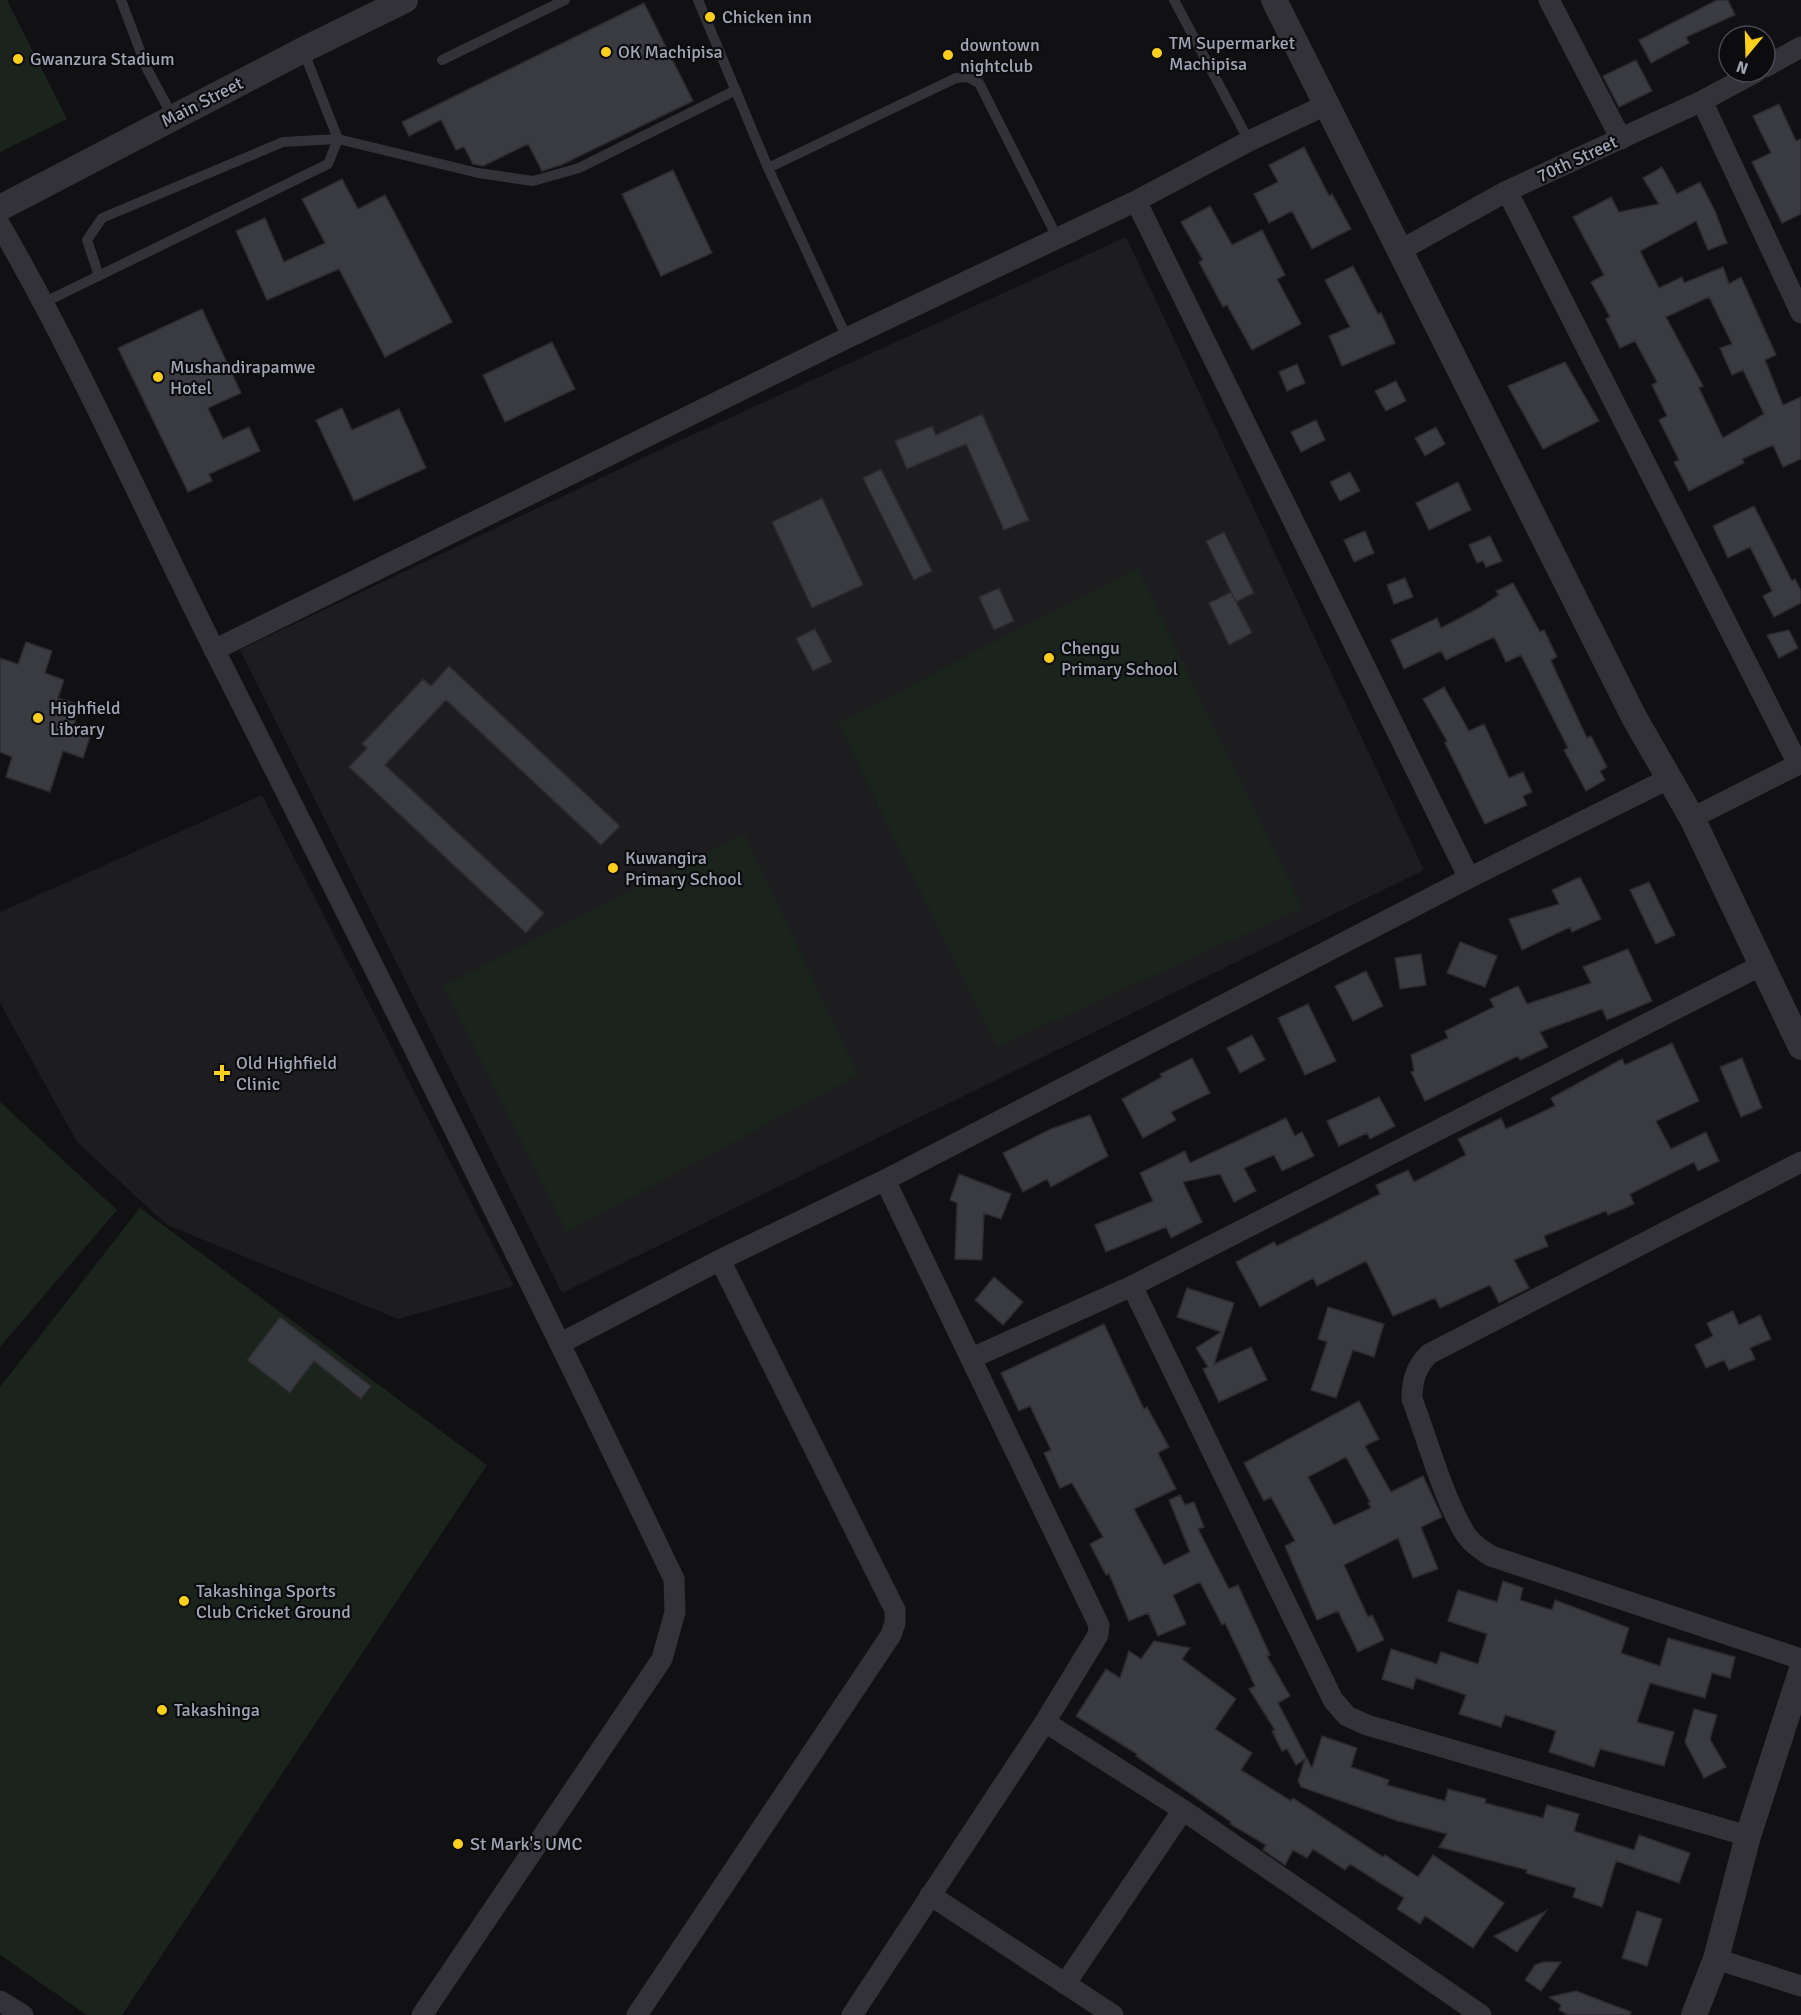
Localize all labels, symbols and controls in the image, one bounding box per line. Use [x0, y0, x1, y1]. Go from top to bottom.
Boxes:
place label: Chicken inn [722, 6, 812, 28]
marker: Chicken inn [703, 10, 717, 24]
north arrow [1717, 24, 1777, 84]
place label: TM Supermarket Machipisa [1169, 32, 1295, 75]
place label: downtown nightclub [960, 34, 1040, 77]
place label: OK Machipisa [618, 41, 723, 63]
marker: OK Machipisa [599, 45, 613, 59]
marker: TM Supermarket Machipisa [1150, 46, 1164, 60]
place label: Gwanzura Stadium [30, 48, 175, 70]
marker: downtown nightclub [941, 48, 955, 62]
marker: Gwanzura Stadium [11, 52, 25, 66]
text: N [1734, 56, 1751, 79]
street label: Main Street [157, 72, 247, 132]
street label: 70th Street [1533, 131, 1621, 187]
place label: Mushandirapamwe Hotel [170, 356, 316, 399]
marker: Mushandirapamwe Hotel [151, 370, 165, 384]
place label: Chengu Primary School [1061, 637, 1178, 680]
marker: Chengu Primary School [1042, 651, 1056, 665]
place label: Highfield Library [50, 697, 121, 740]
marker: Highfield Library [31, 711, 45, 725]
place label: Kuwangira Primary School [625, 847, 742, 890]
marker: Kuwangira Primary School [606, 861, 620, 875]
place label: Old Highfield Clinic [236, 1052, 337, 1095]
marker: Old Highfield Clinic [213, 1064, 231, 1082]
place label: Takashinga Sports Club Cricket Ground [196, 1580, 351, 1623]
marker: Takashinga Sports Club Cricket Ground [177, 1594, 191, 1608]
place label: Takashinga [174, 1699, 260, 1721]
marker: Takashinga [155, 1703, 169, 1717]
place label: St Mark's UMC [470, 1833, 583, 1855]
marker: St Mark's UMC [451, 1837, 465, 1851]

